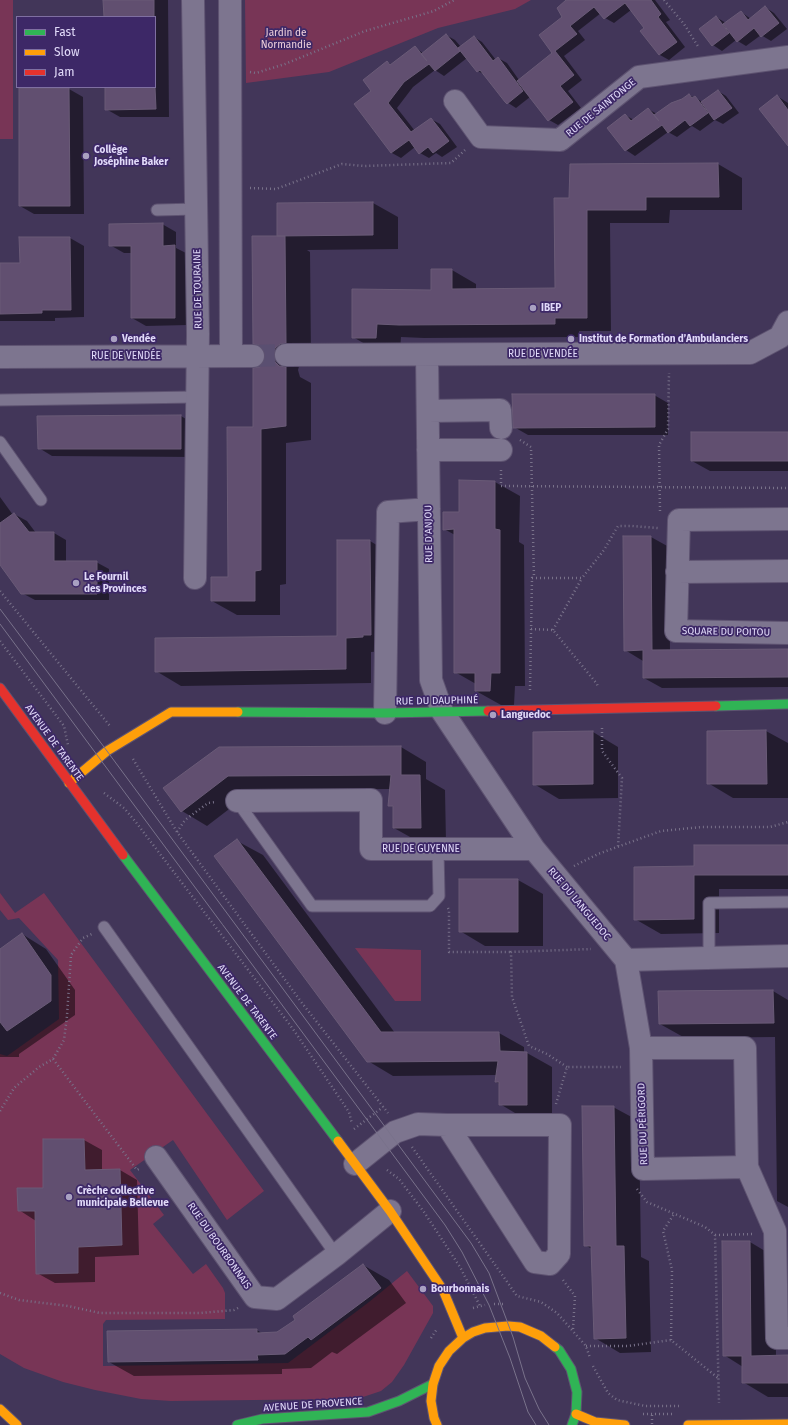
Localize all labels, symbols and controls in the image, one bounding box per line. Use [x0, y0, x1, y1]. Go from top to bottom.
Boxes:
legend [16, 16, 156, 88]
text: Fast [54, 25, 76, 39]
park label: Jardin de Normandie [261, 27, 311, 50]
text: Slow [54, 45, 80, 59]
text: Jam [54, 65, 74, 79]
street label: RUE DE SAINTONGE [564, 76, 638, 140]
place label: Collège Joséphine Baker [94, 144, 168, 168]
marker: Collège Joséphine Baker [81, 151, 91, 161]
street label: RUE DE TOURAINE [191, 249, 205, 329]
place label: IBEP [541, 302, 561, 314]
marker: IBEP [528, 303, 538, 313]
place label: Vendée [122, 333, 156, 345]
place label: Institut de Formation d’Ambulanciers [579, 333, 748, 345]
marker: Vendée [109, 334, 119, 344]
marker: Institut de Formation d’Ambulanciers [566, 334, 576, 344]
street label: RUE DE VENDÉE [508, 348, 578, 360]
street label: RUE DE VENDÉE [91, 350, 161, 362]
street label: RUE D'ANJOU [422, 505, 436, 563]
place label: Le Fournil des Provinces [84, 571, 147, 594]
marker: Le Fournil des Provinces [71, 578, 81, 588]
street label: SQUARE DU POITOU [682, 625, 770, 639]
street label: RUE DU DAUPHINÉ [396, 694, 478, 708]
street label: AVENUE DE TARENTE [22, 702, 86, 784]
place label: Languedoc [501, 709, 551, 721]
marker: Languedoc [488, 710, 498, 720]
street label: RUE DE GUYENNE [382, 843, 460, 855]
street label: RUE DU LANGUEDOC [545, 865, 613, 943]
street label: AVENUE DE TARENTE [215, 962, 279, 1042]
street label: RUE DU PÉRIGORD [636, 1083, 650, 1165]
place label: Crèche collective municipale Bellevue [77, 1185, 169, 1208]
marker: Crèche collective municipale Bellevue [64, 1192, 74, 1202]
street label: RUE DU BOURBONNAIS [185, 1200, 253, 1292]
place label: Bourbonnais [431, 1283, 489, 1295]
marker: Bourbonnais [418, 1284, 428, 1294]
street label: AVENUE DE PROVENCE [263, 1396, 363, 1414]

